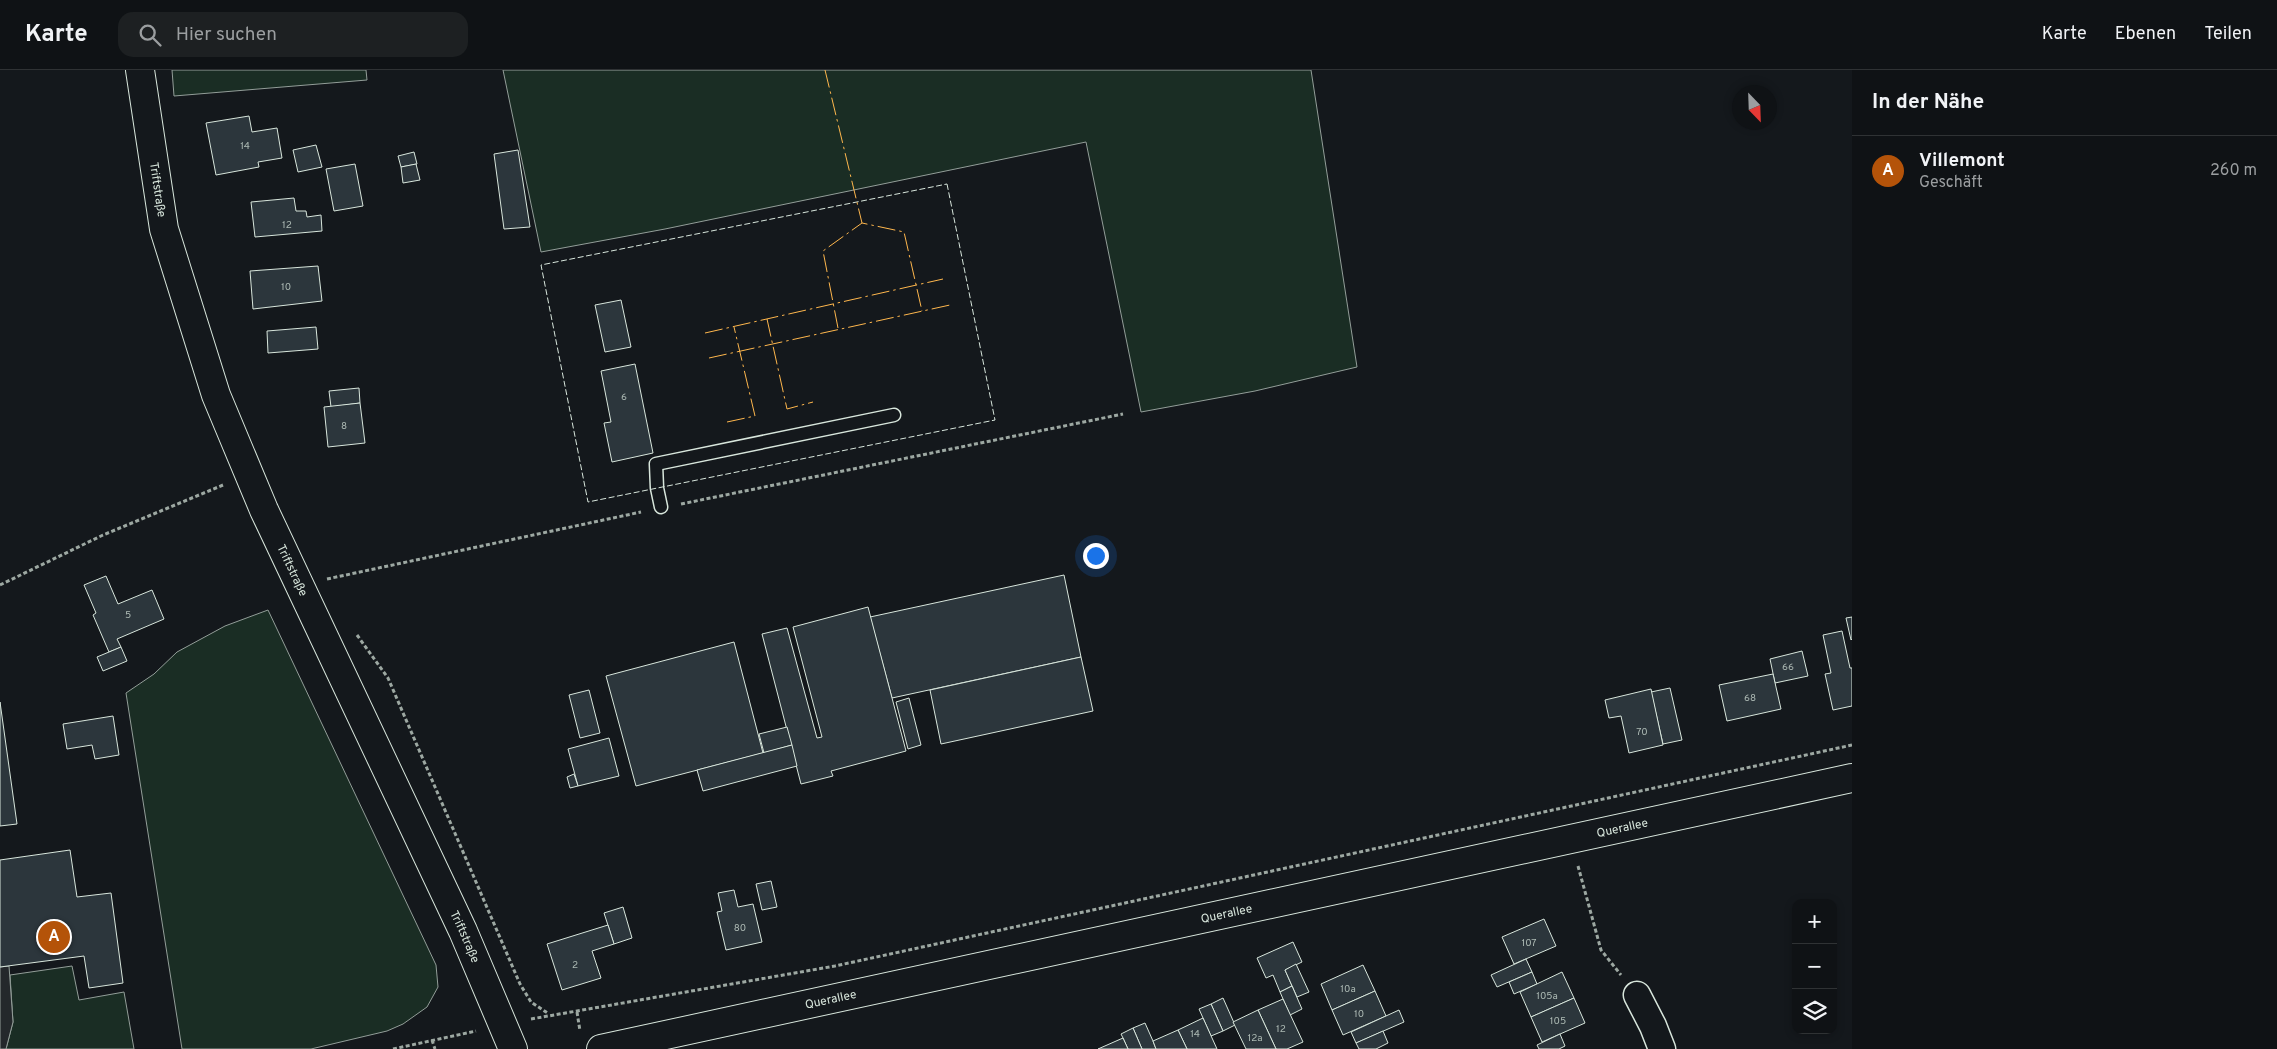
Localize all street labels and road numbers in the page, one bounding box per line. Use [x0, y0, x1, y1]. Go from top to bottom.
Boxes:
street label: Triftstraße [145, 161, 169, 218]
street label: Triftstraße [272, 542, 311, 599]
street label: Querallee [1595, 815, 1650, 842]
street label: Querallee [1199, 901, 1254, 928]
street label: Triftstraße [446, 908, 483, 966]
street label: Querallee [804, 987, 858, 1014]

